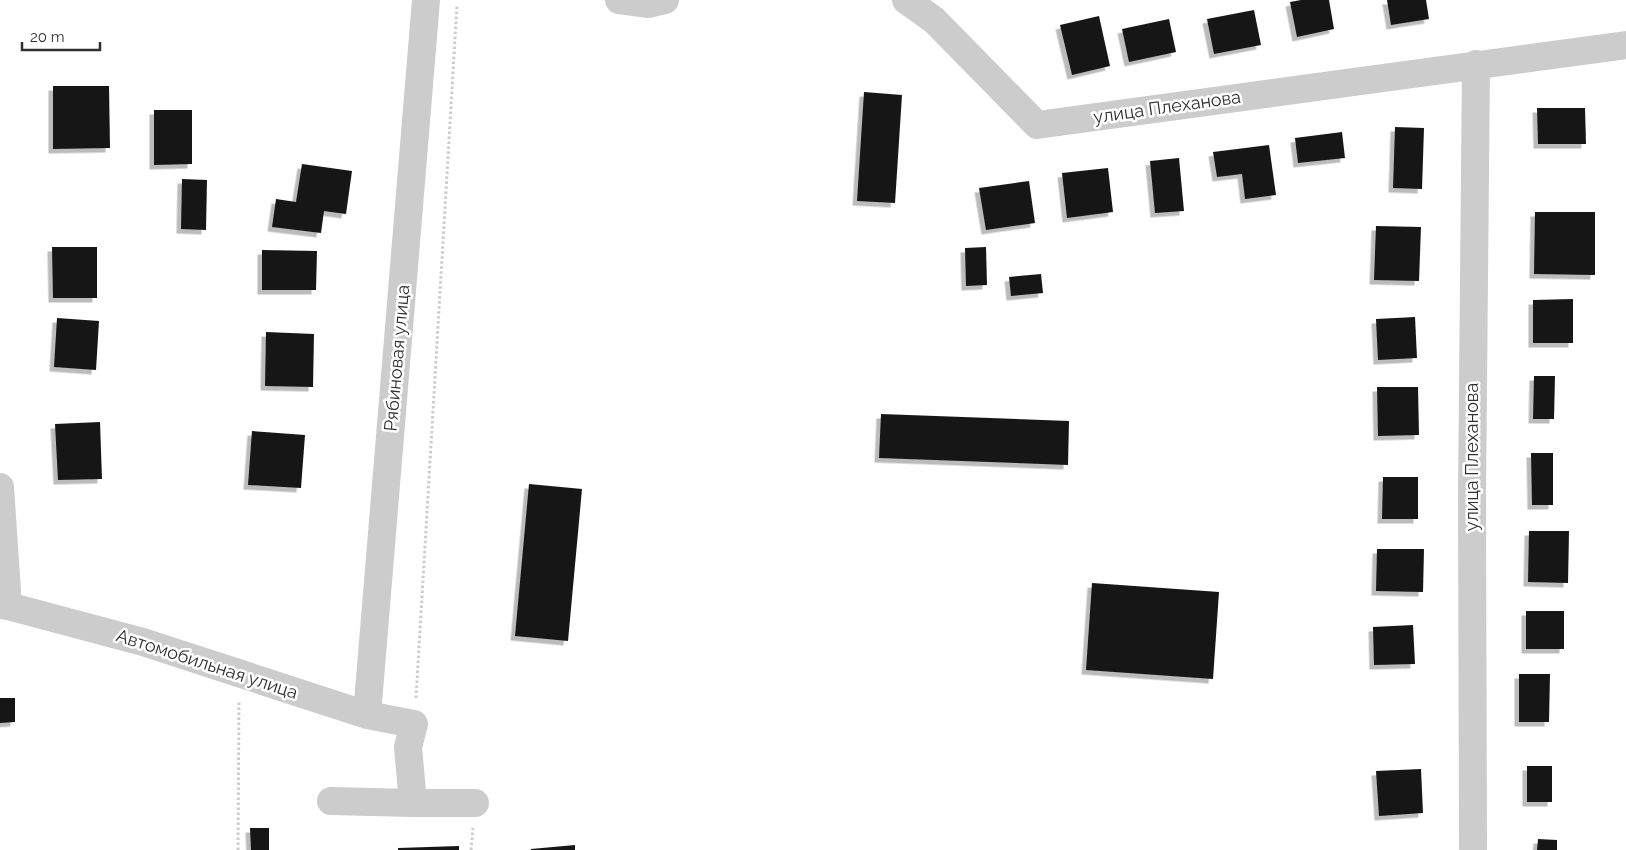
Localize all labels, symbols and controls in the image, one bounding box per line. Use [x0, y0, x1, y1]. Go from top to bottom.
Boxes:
scale bar [22, 20, 100, 52]
text: 20 m [30, 28, 65, 46]
street label: улица Плеханова [1092, 86, 1242, 127]
street label: Рябиновая улица [380, 284, 413, 432]
street label: улица Плеханова [1461, 383, 1482, 531]
street label: Автомобильная улица [114, 624, 301, 703]

